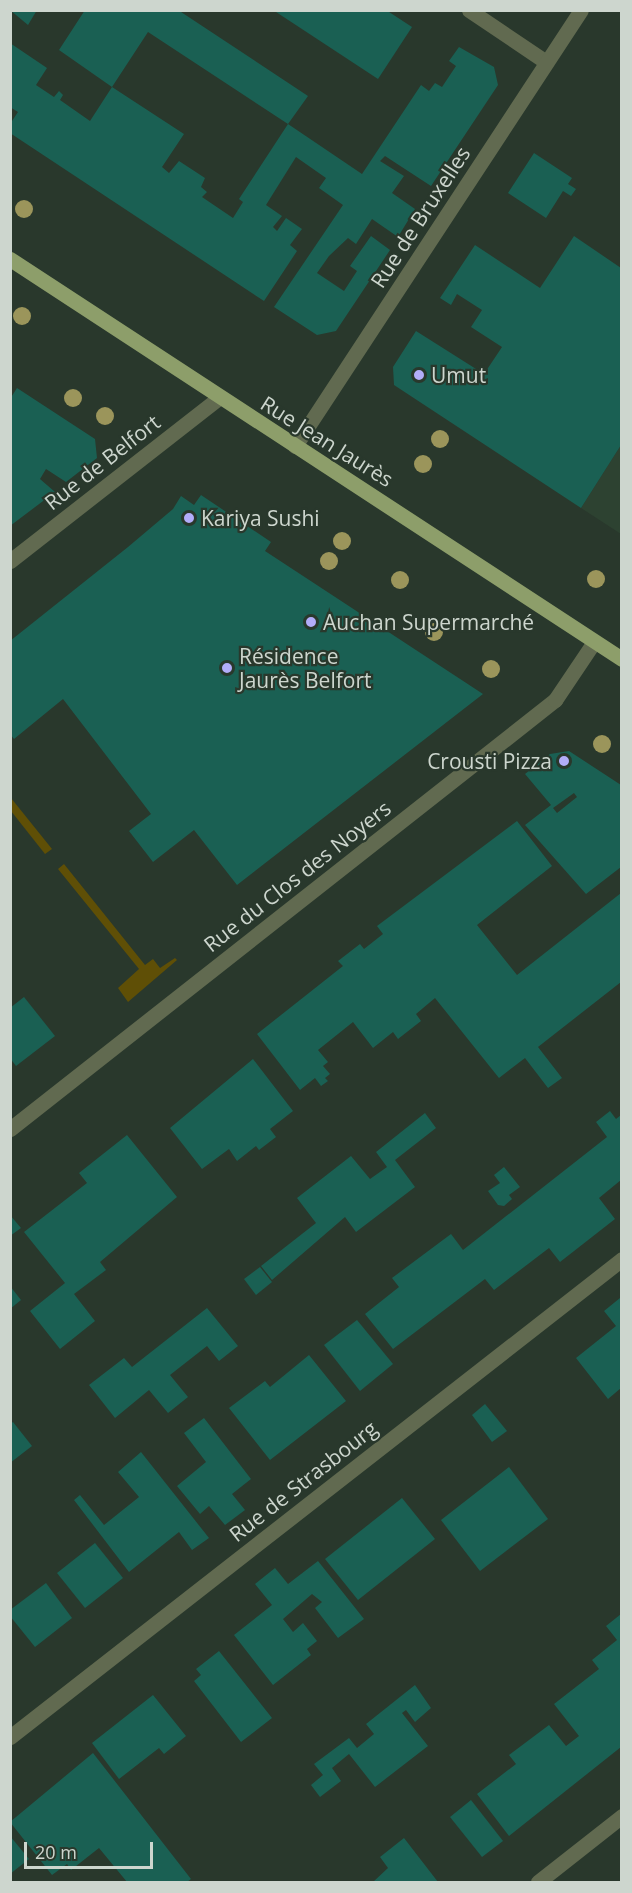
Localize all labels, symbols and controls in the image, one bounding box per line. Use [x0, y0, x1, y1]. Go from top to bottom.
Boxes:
street label: Rue de Bruxelles [365, 142, 475, 292]
place label: Umut [431, 362, 486, 388]
marker: Umut [412, 368, 426, 382]
street label: Rue Jean Jaurès [256, 390, 398, 492]
street label: Rue de Belfort [39, 409, 165, 515]
place label: Kariya Sushi [201, 505, 320, 531]
marker: Kariya Sushi [182, 511, 196, 525]
place label: Auchan Supermarché [323, 609, 534, 635]
marker: Auchan Supermarché [304, 615, 318, 629]
place label: Résidence Jaurès Belfort [239, 643, 371, 693]
marker: Résidence Jaurès Belfort [220, 661, 234, 675]
place label: Crousti Pizza [427, 748, 552, 774]
marker: Crousti Pizza [557, 754, 571, 768]
street label: Rue du Clos des Noyers [198, 795, 396, 957]
street label: Rue de Strasbourg [224, 1415, 382, 1547]
scale bar [27, 1830, 156, 1868]
text: 20 m [35, 1840, 77, 1864]

